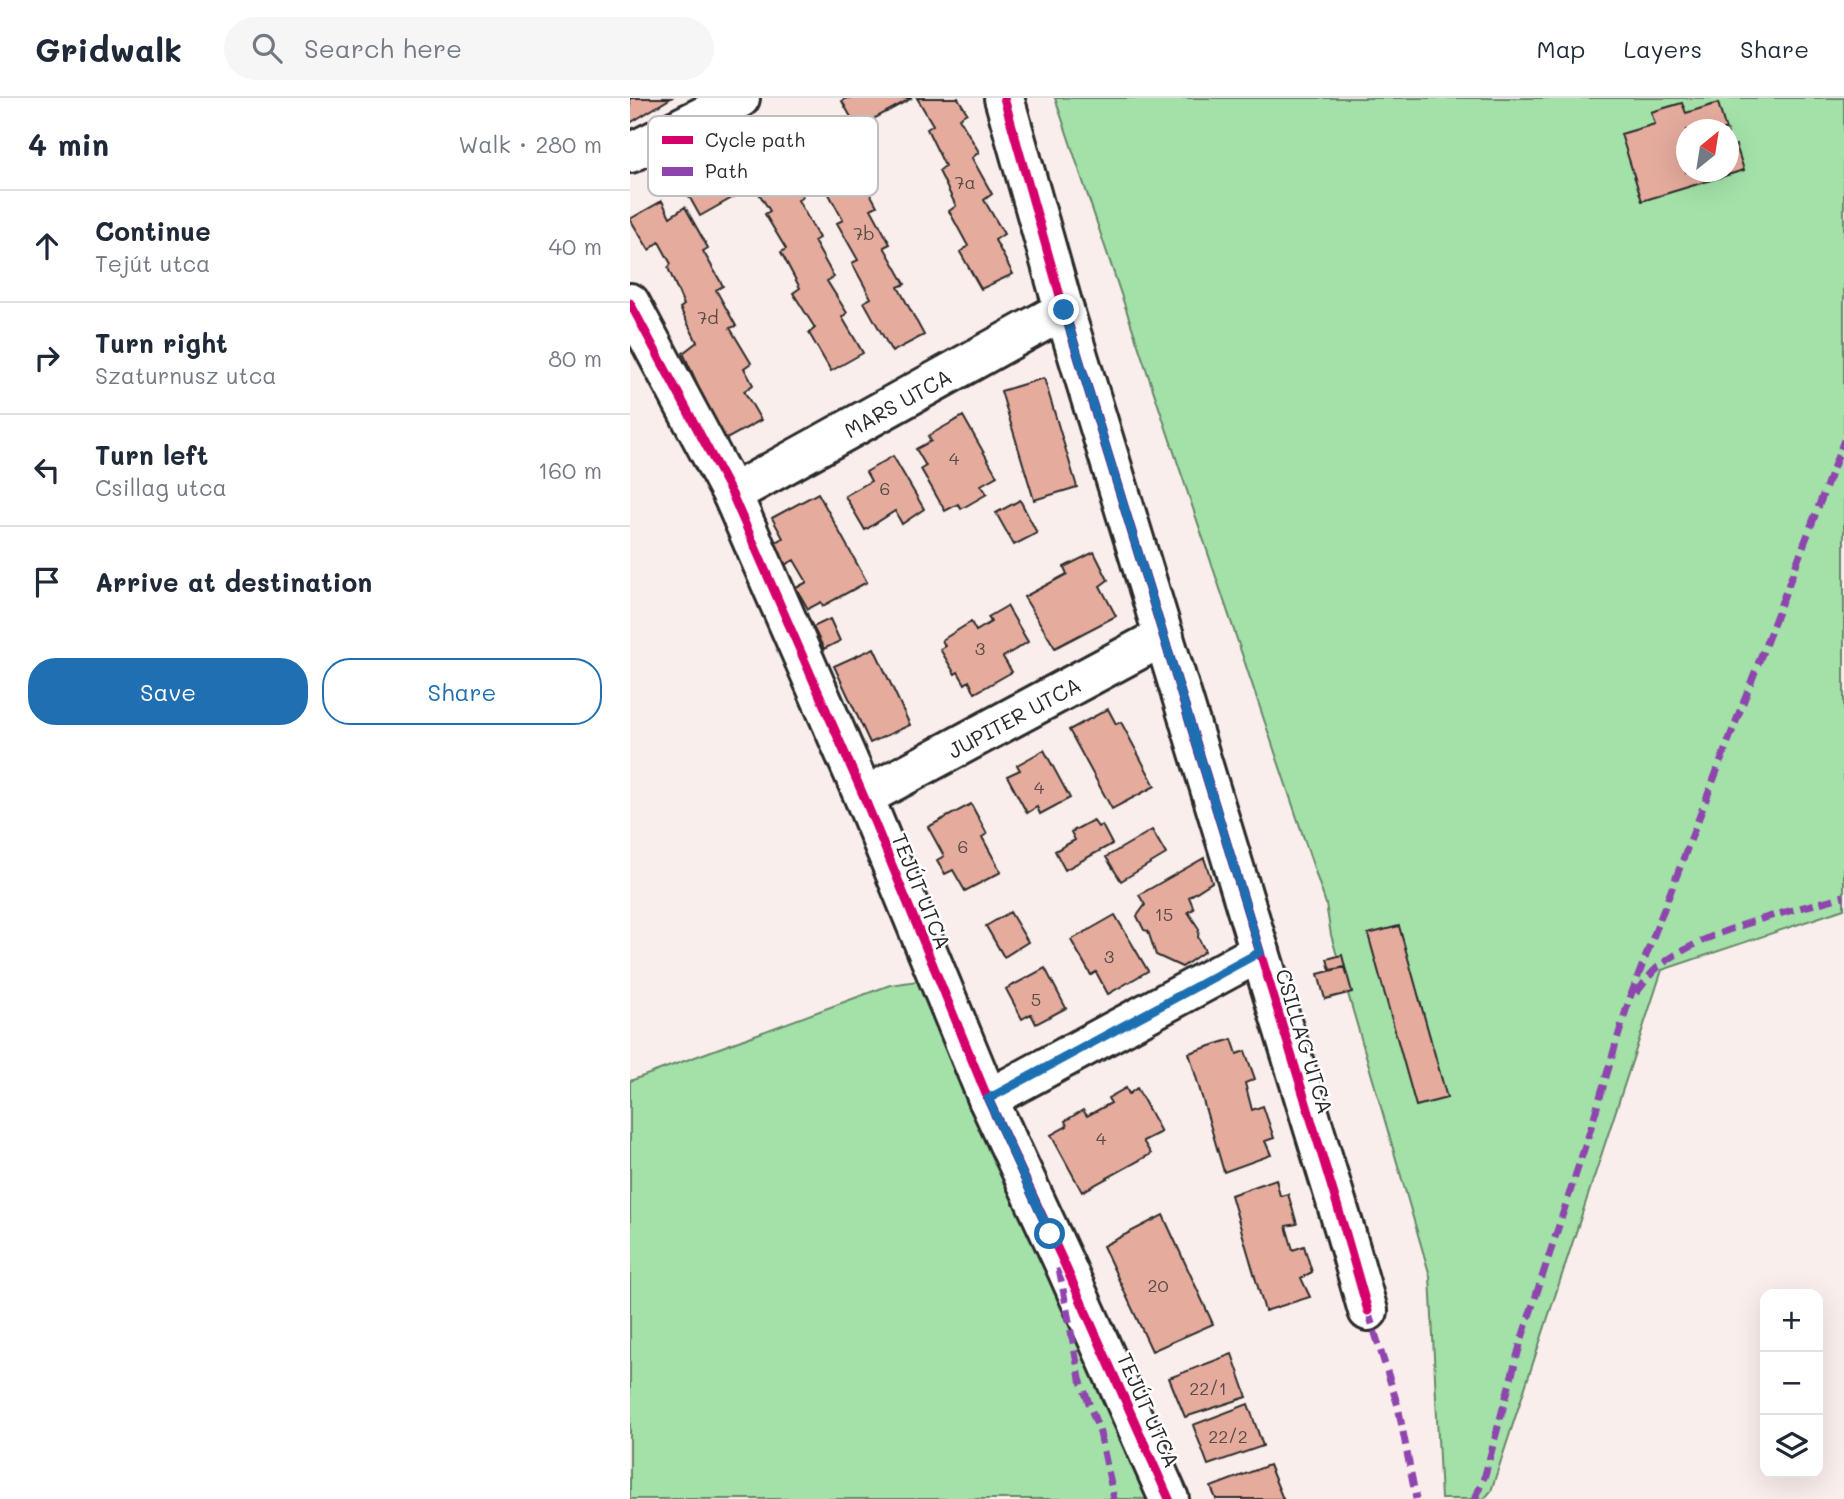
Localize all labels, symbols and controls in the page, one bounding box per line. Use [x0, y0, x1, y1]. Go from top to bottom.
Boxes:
search box [224, 17, 714, 80]
text: Gridwalk [35, 27, 182, 70]
icon: search [248, 29, 286, 67]
text: Search here [304, 31, 462, 65]
text: Map [1537, 33, 1585, 64]
text: Layers [1623, 33, 1702, 64]
text: Share [1740, 33, 1809, 64]
legend [648, 116, 878, 196]
north arrow [1676, 119, 1739, 182]
text: 4 min [28, 124, 109, 164]
text: Cycle path [705, 127, 805, 152]
text: Walk · 280 m [458, 129, 602, 159]
text: Path [705, 158, 748, 183]
house number: 7a [954, 170, 976, 194]
text: Continue [95, 214, 211, 248]
house number: 7b [853, 221, 875, 245]
icon: ahead [28, 227, 66, 265]
text: 40 m [549, 231, 602, 261]
text: Tejút utca [95, 248, 210, 278]
route end [1048, 294, 1079, 325]
house number: 7d [697, 305, 719, 329]
text: Turn right [95, 326, 228, 360]
icon: right [28, 339, 66, 377]
text: 80 m [548, 343, 602, 373]
text: Szaturnusz utca [95, 360, 277, 390]
street label: MARS UTCA [839, 362, 956, 443]
text: Turn left [95, 438, 208, 472]
house number: 4 [949, 446, 960, 470]
icon: left [28, 451, 66, 489]
text: 160 m [538, 455, 602, 485]
text: Csillag utca [95, 472, 227, 502]
house number: 6 [880, 476, 890, 500]
icon: arrive [28, 563, 66, 601]
text: Arrive at destination [95, 565, 372, 599]
house number: 3 [975, 636, 985, 660]
button: Save [28, 658, 308, 725]
button: Share [322, 658, 602, 725]
street label: JUPITER UTCA [943, 670, 1085, 763]
house number: 4 [1034, 775, 1045, 799]
street label: TEJÚT UTCA [886, 829, 958, 953]
house number: 6 [958, 834, 968, 858]
house number: 15 [1155, 902, 1173, 926]
house number: 3 [1104, 944, 1114, 968]
street label: CSILLAG UTCA [1270, 965, 1340, 1117]
house number: 5 [1031, 987, 1041, 1011]
house number: 4 [1096, 1126, 1107, 1150]
route start [1034, 1218, 1065, 1249]
house number: 20 [1147, 1273, 1169, 1297]
map controls [1760, 1289, 1823, 1478]
button: + [1760, 1289, 1823, 1352]
street label: TEJÚT UTCA [1112, 1348, 1186, 1472]
button: − [1760, 1352, 1823, 1415]
house number: 22/1 [1189, 1376, 1227, 1400]
button: layers [1760, 1415, 1823, 1478]
house number: 22/2 [1208, 1424, 1248, 1448]

